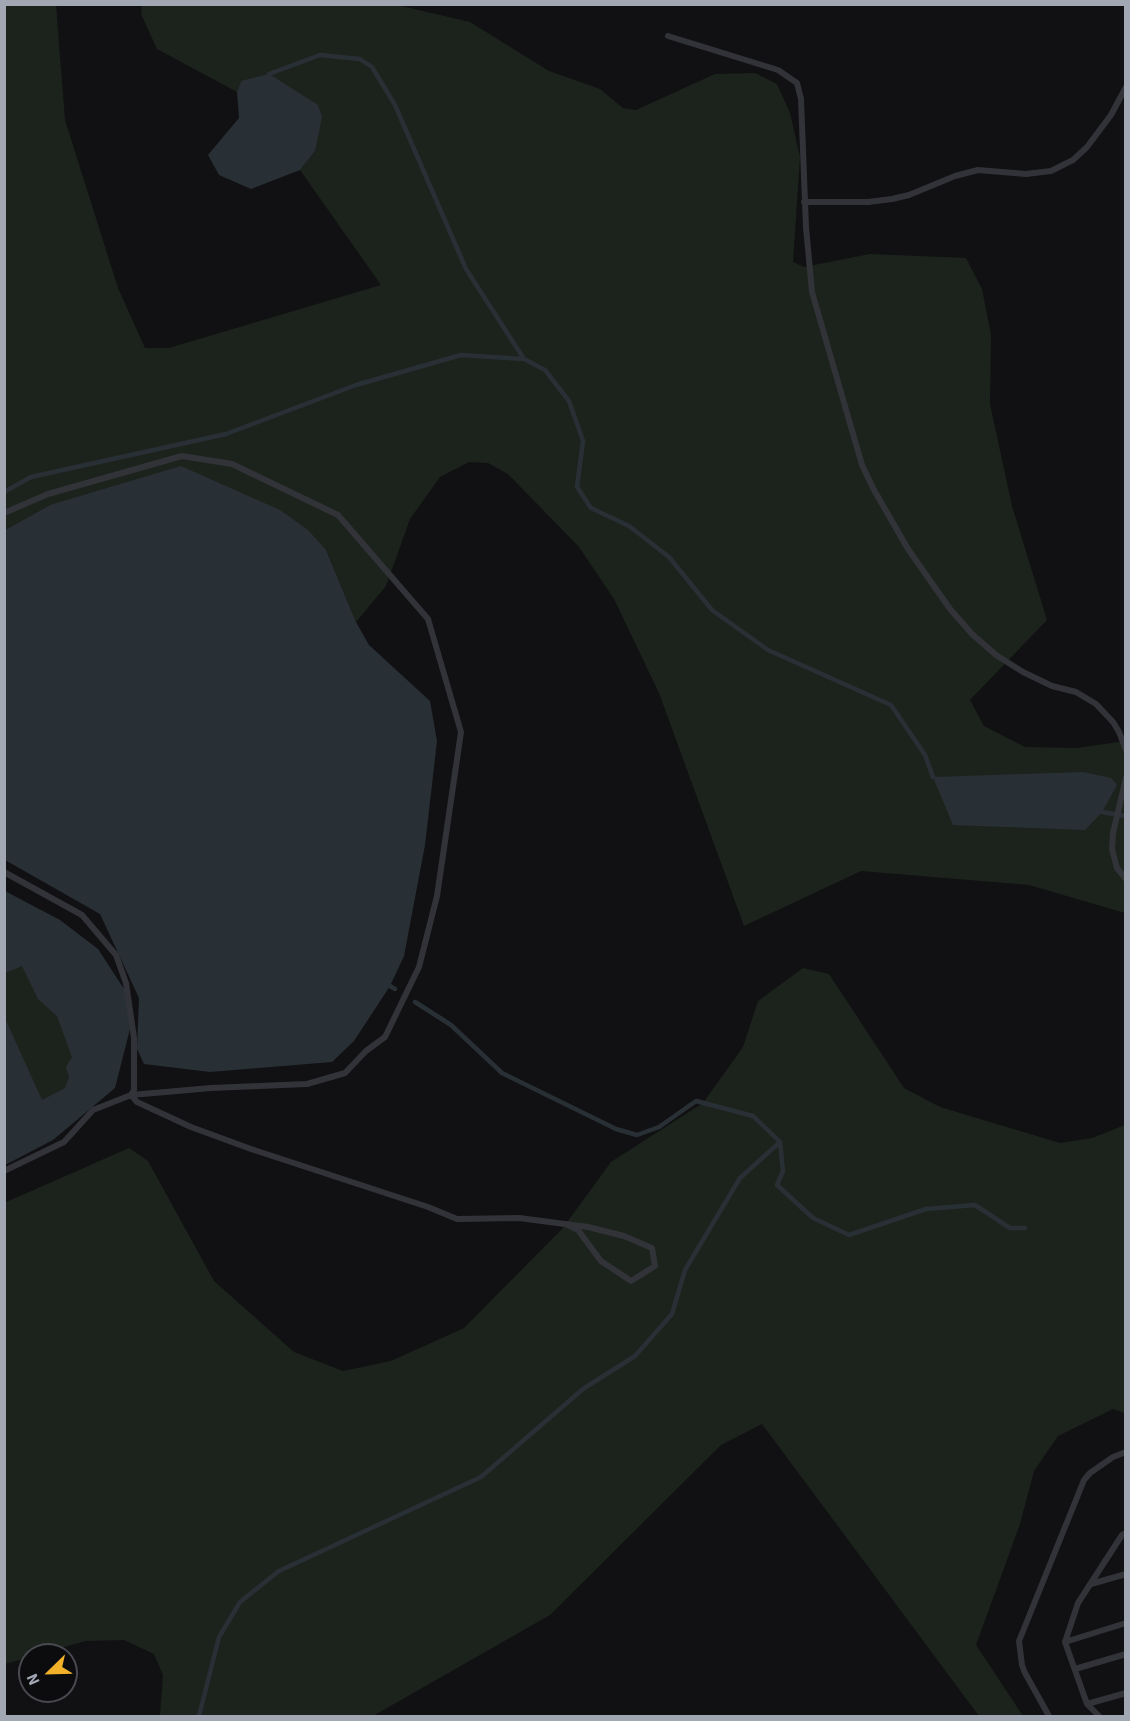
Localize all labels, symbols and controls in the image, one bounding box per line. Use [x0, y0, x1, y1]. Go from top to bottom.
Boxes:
north arrow [18, 1643, 78, 1703]
text: N [21, 1670, 45, 1688]

